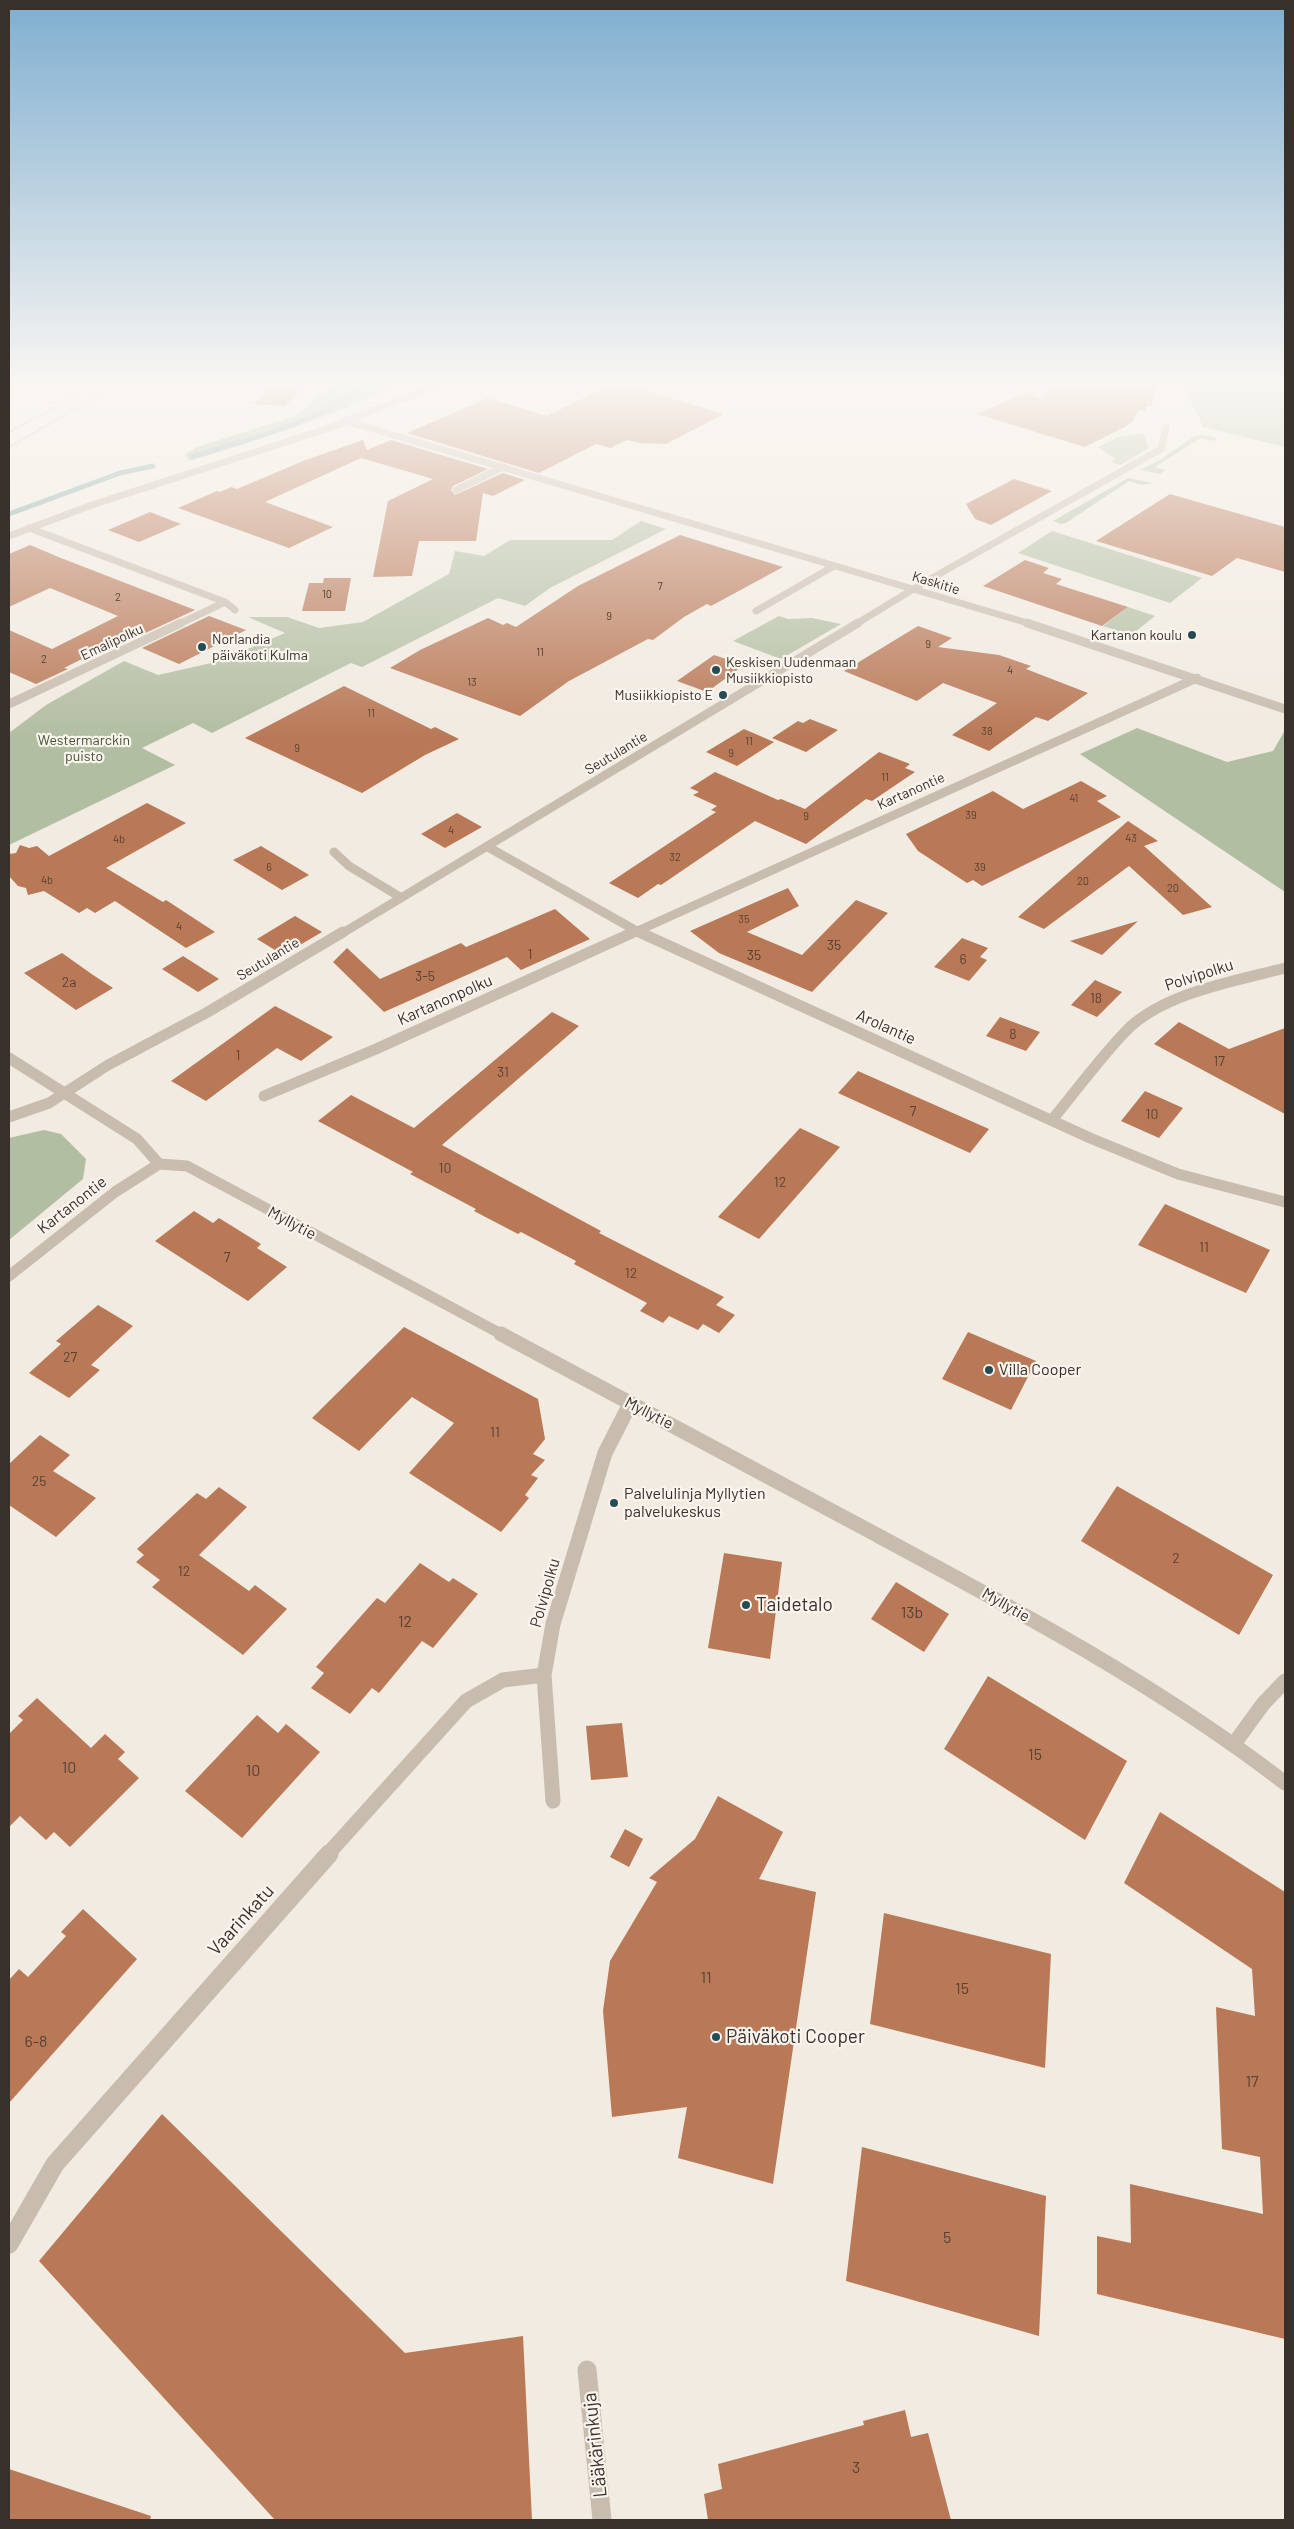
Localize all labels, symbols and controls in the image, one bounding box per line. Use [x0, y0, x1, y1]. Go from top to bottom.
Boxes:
street label: Kaskitie [910, 568, 962, 598]
house number: 7 [657, 579, 663, 593]
house number: 10 [322, 587, 332, 601]
house number: 2 [115, 590, 121, 604]
house number: 9 [606, 609, 612, 623]
street label: Emalipolku [78, 620, 146, 664]
place label: Kartanon koulu [1091, 627, 1182, 643]
marker: Kartanon koulu [1186, 629, 1198, 641]
place label: Norlandia päiväkoti Kulma [212, 631, 308, 664]
house number: 9 [925, 637, 931, 651]
marker: Norlandia päiväkoti Kulma [196, 641, 208, 653]
house number: 11 [536, 645, 544, 659]
house number: 2 [41, 652, 47, 666]
place label: Keskisen Uudenmaan Musiikkiopisto [726, 654, 856, 686]
house number: 4 [1007, 663, 1013, 677]
marker: Keskisen Uudenmaan Musiikkiopisto [710, 664, 722, 676]
house number: 13 [467, 675, 477, 689]
place label: Musiikkiopisto E [615, 687, 713, 703]
marker: Musiikkiopisto E [717, 689, 729, 701]
house number: 11 [367, 706, 375, 720]
house number: 38 [981, 724, 993, 738]
street label: Seutulantie [582, 728, 650, 778]
park label: Westermarckin puisto [38, 732, 130, 764]
house number: 11 [745, 734, 753, 748]
house number: 9 [294, 741, 300, 755]
house number: 9 [728, 746, 734, 760]
street label: Kartanontie [875, 769, 947, 813]
house number: 11 [881, 770, 889, 784]
house number: 41 [1070, 791, 1078, 805]
house number: 39 [965, 808, 977, 822]
house number: 9 [803, 809, 809, 823]
house number: 4 [448, 823, 454, 837]
house number: 43 [1125, 831, 1137, 845]
house number: 4b [113, 832, 125, 846]
house number: 32 [669, 850, 681, 864]
house number: 6 [266, 860, 272, 874]
house number: 39 [974, 860, 986, 874]
house number: 4b [41, 873, 53, 887]
house number: 20 [1077, 874, 1089, 888]
house number: 20 [1167, 881, 1179, 895]
house number: 35 [738, 912, 750, 926]
house number: 4 [176, 919, 182, 933]
street label: Seutulantie [234, 934, 302, 984]
house number: 35 [827, 937, 841, 953]
house number: 1 [528, 946, 532, 962]
house number: 35 [747, 947, 761, 963]
house number: 6 [959, 951, 967, 967]
street label: Polvipolku [1162, 955, 1236, 995]
house number: 3-5 [415, 968, 435, 984]
street label: Kartanonpolku [395, 971, 495, 1029]
house number: 2a [62, 974, 76, 990]
house number: 18 [1090, 990, 1102, 1006]
street label: Arolantie [853, 1005, 919, 1049]
house number: 8 [1009, 1026, 1017, 1042]
house number: 1 [236, 1047, 240, 1063]
house number: 17 [1213, 1053, 1225, 1069]
house number: 31 [497, 1064, 509, 1080]
house number: 7 [910, 1103, 916, 1119]
house number: 10 [1146, 1106, 1158, 1122]
house number: 10 [439, 1160, 451, 1176]
street label: Kartanontie [34, 1172, 110, 1238]
house number: 12 [774, 1174, 786, 1190]
street label: Myllytie [265, 1202, 319, 1244]
house number: 11 [1199, 1239, 1209, 1255]
house number: 7 [224, 1249, 230, 1265]
house number: 12 [625, 1265, 637, 1281]
house number: 27 [63, 1349, 77, 1365]
place label: Villa Cooper [999, 1360, 1081, 1380]
marker: Villa Cooper [983, 1364, 995, 1376]
street label: Myllytie [621, 1393, 677, 1433]
house number: 11 [490, 1424, 500, 1440]
house number: 25 [32, 1473, 46, 1489]
place label: Palvelulinja Myllytien palvelukeskus [624, 1484, 766, 1522]
marker: Palvelulinja Myllytien palvelukeskus [608, 1497, 620, 1509]
house number: 2 [1172, 1550, 1180, 1566]
street label: Polvipolku [526, 1556, 564, 1630]
house number: 12 [178, 1563, 190, 1579]
street label: Myllytie [979, 1584, 1033, 1626]
place label: Taidetalo [756, 1594, 833, 1616]
marker: Taidetalo [740, 1599, 752, 1611]
house number: 13b [901, 1603, 923, 1623]
house number: 12 [398, 1612, 412, 1632]
house number: 15 [1028, 1745, 1042, 1765]
house number: 10 [62, 1758, 76, 1778]
house number: 10 [246, 1761, 260, 1781]
street label: Vaarinkatu [203, 1880, 279, 1960]
house number: 11 [700, 1968, 712, 1988]
house number: 15 [955, 1979, 969, 1999]
place label: Päiväkoti Cooper [726, 2026, 865, 2048]
marker: Päiväkoti Cooper [710, 2031, 722, 2043]
house number: 6-8 [25, 2032, 47, 2052]
house number: 17 [1245, 2072, 1259, 2092]
house number: 5 [943, 2228, 951, 2248]
street label: Lääkärinkuja [578, 2391, 612, 2499]
house number: 3 [852, 2458, 860, 2478]

